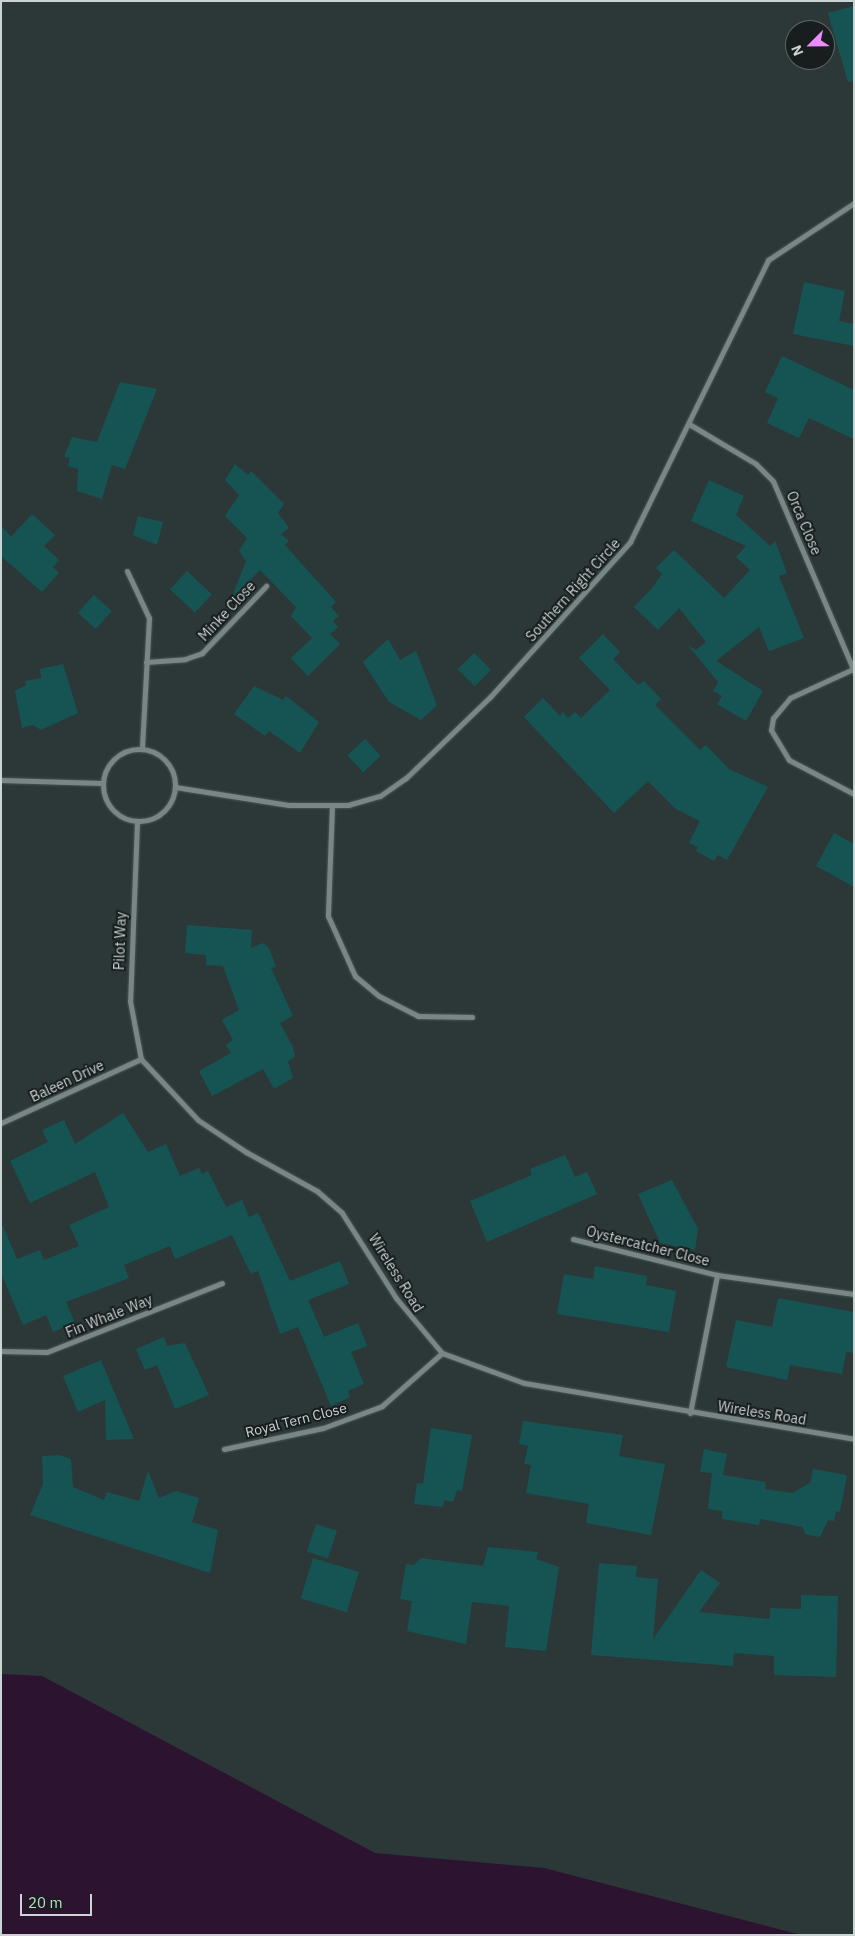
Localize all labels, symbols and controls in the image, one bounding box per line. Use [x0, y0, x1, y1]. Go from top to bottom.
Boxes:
north arrow [785, 20, 835, 70]
text: N [787, 42, 807, 59]
street label: Orca Close [783, 489, 825, 557]
street label: Southern Right Circle [522, 535, 624, 645]
street label: Minke Close [195, 578, 259, 644]
street label: Pilot Way [111, 911, 129, 971]
street label: Baleen Drive [27, 1057, 107, 1105]
street label: Oystercatcher Close [585, 1223, 711, 1269]
street label: Wireless Road [365, 1231, 427, 1315]
street label: Fin Whale Way [63, 1291, 155, 1341]
street label: Wireless Road [717, 1398, 807, 1428]
street label: Royal Tern Close [244, 1399, 348, 1441]
scale bar [22, 1884, 95, 1916]
text: 20 m [28, 1893, 63, 1912]

